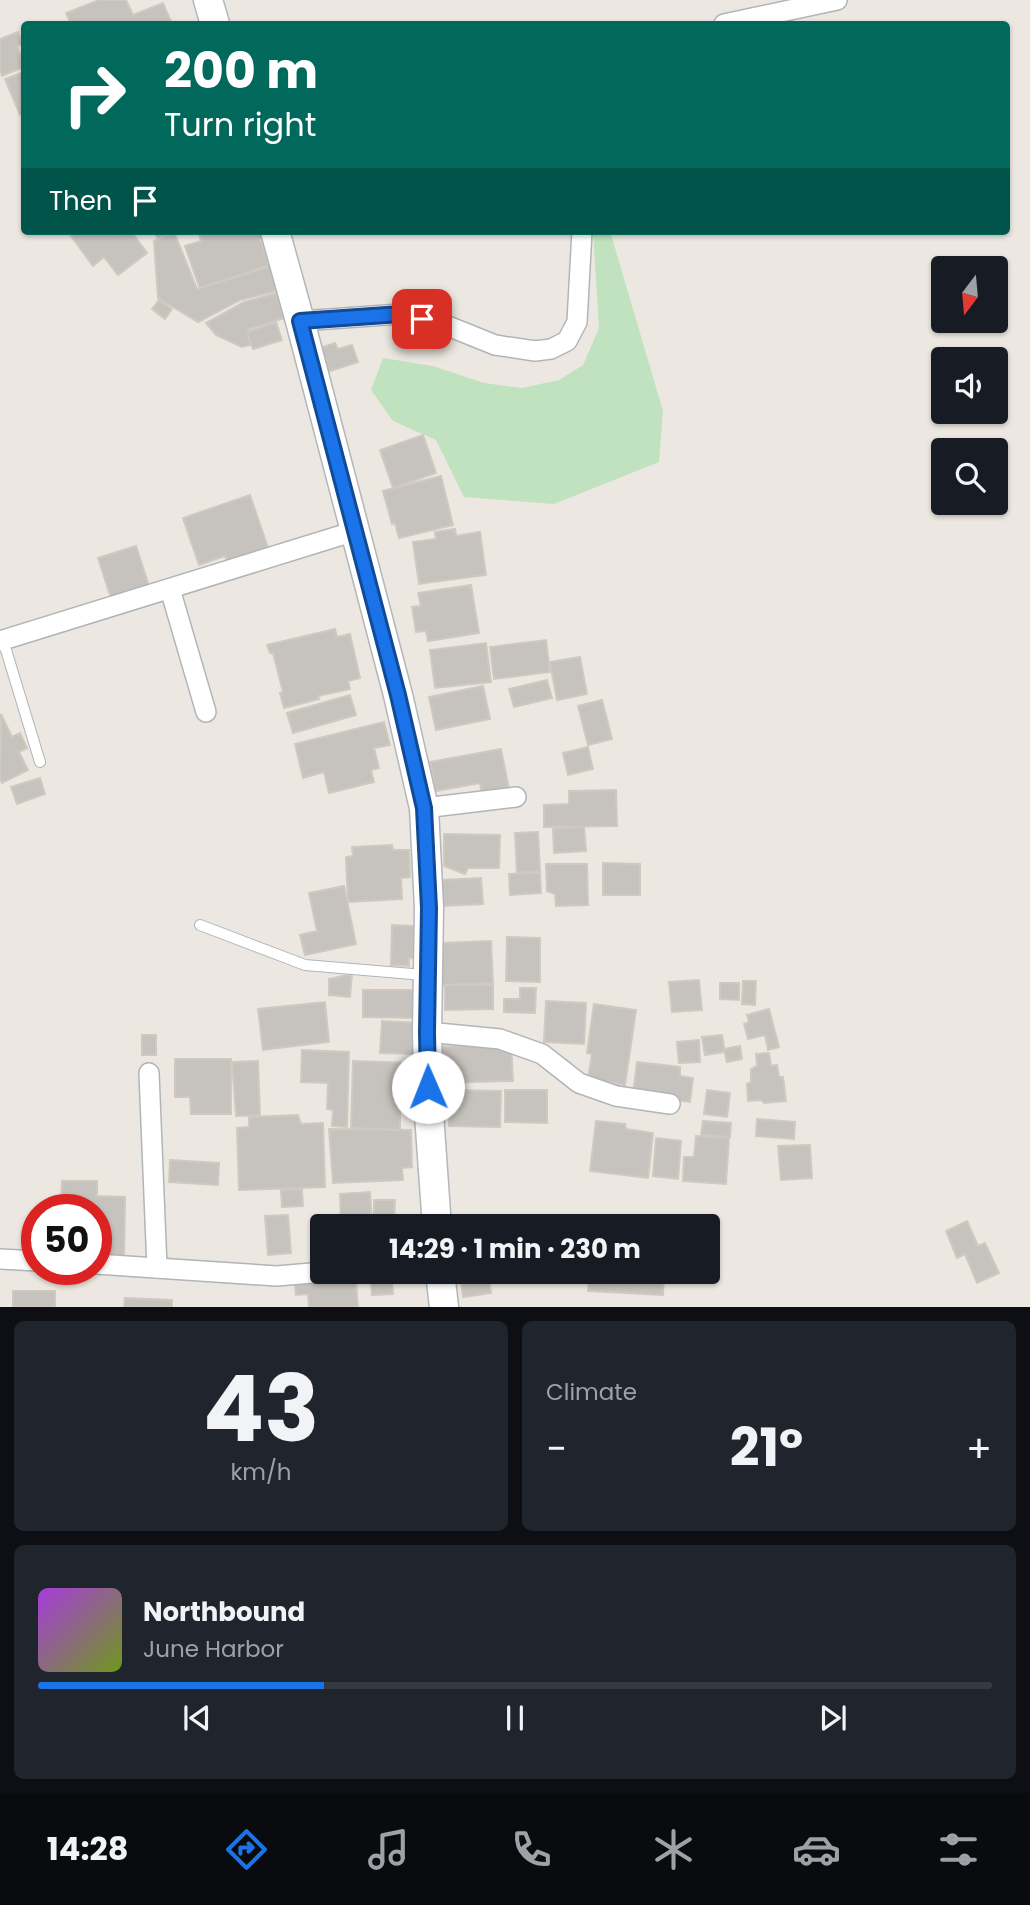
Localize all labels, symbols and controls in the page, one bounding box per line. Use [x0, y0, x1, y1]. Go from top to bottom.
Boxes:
text: 200 m [164, 37, 318, 105]
icon: right [49, 49, 140, 140]
text: Turn right [164, 102, 316, 147]
icon: arrive [126, 182, 164, 220]
text: Then [49, 183, 112, 219]
north arrow [931, 256, 1008, 332]
map controls [931, 256, 1008, 515]
pin [392, 289, 452, 349]
icon: arrive [403, 300, 441, 338]
button: sound [931, 347, 1008, 424]
button: search [931, 438, 1008, 515]
position arrow [391, 1050, 465, 1124]
speed limit sign: 50 [21, 1194, 112, 1285]
text: 14:29 · 1 min · 230 m [389, 1231, 641, 1267]
text: 43 [203, 1345, 319, 1473]
text: Climate [546, 1376, 637, 1408]
text: 21° [730, 1411, 803, 1484]
text: − [546, 1422, 567, 1475]
text: + [966, 1422, 992, 1475]
text: km/h [230, 1456, 292, 1488]
text: Northbound [143, 1594, 305, 1630]
text: June Harbor [143, 1633, 284, 1665]
icon: previous [178, 1699, 216, 1737]
icon: pause [496, 1699, 534, 1737]
icon: next [814, 1699, 852, 1737]
icon: directions [222, 1825, 271, 1874]
icon: music [364, 1825, 413, 1874]
icon: phone [507, 1825, 556, 1874]
icon: climate [649, 1825, 698, 1874]
icon: car [792, 1825, 841, 1874]
icon: filters [934, 1825, 983, 1874]
text: 14:28 [47, 1826, 129, 1871]

